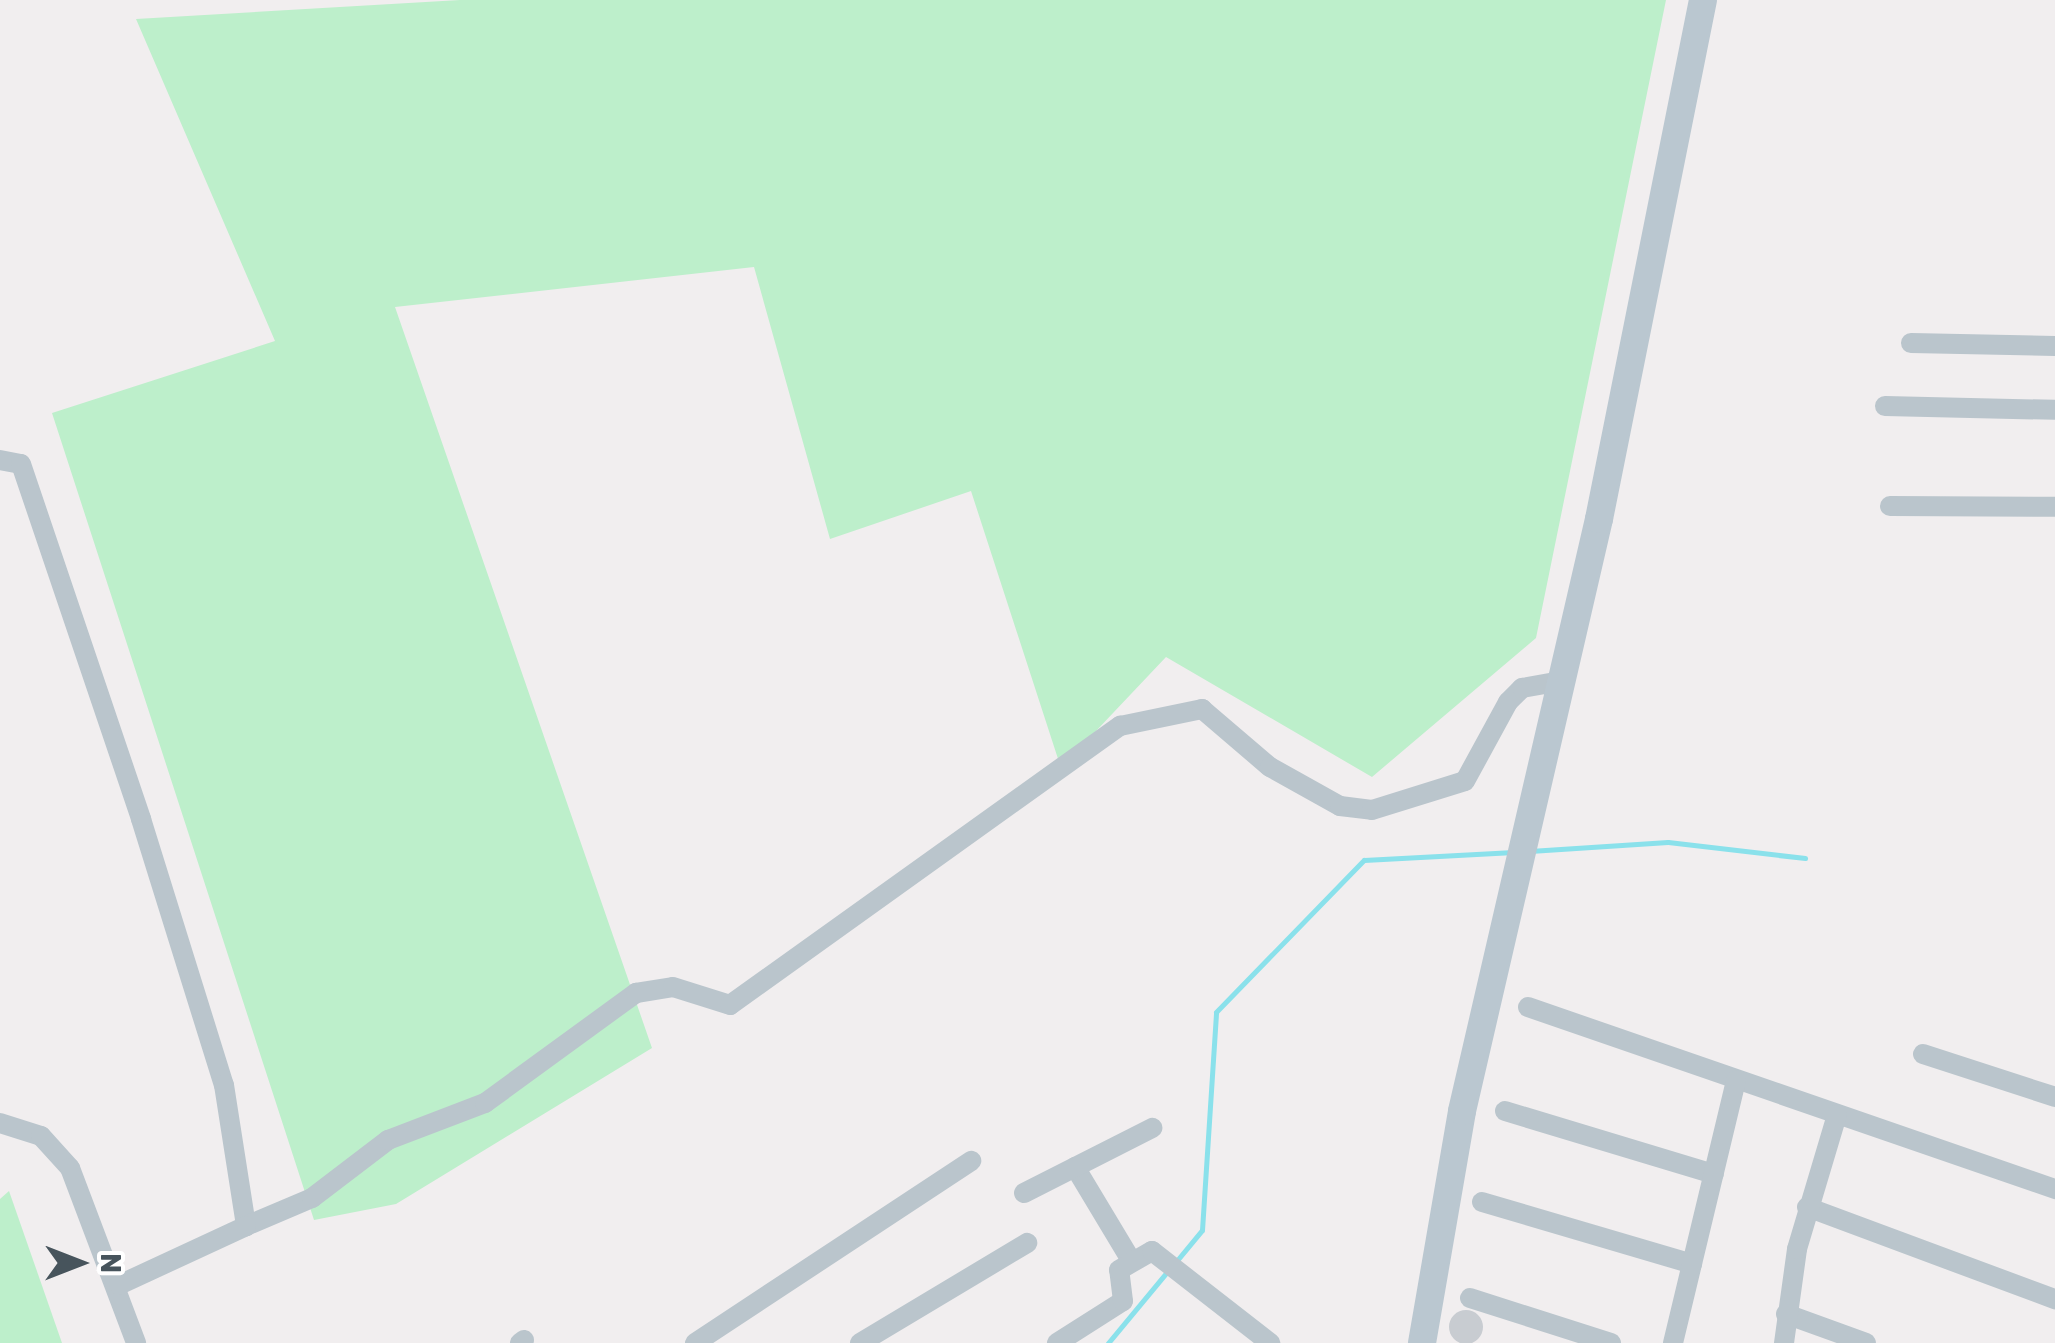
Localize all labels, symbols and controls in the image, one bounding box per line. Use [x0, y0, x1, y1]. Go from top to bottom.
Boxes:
north arrow [30, 1213, 130, 1313]
text: N [94, 1253, 127, 1273]

